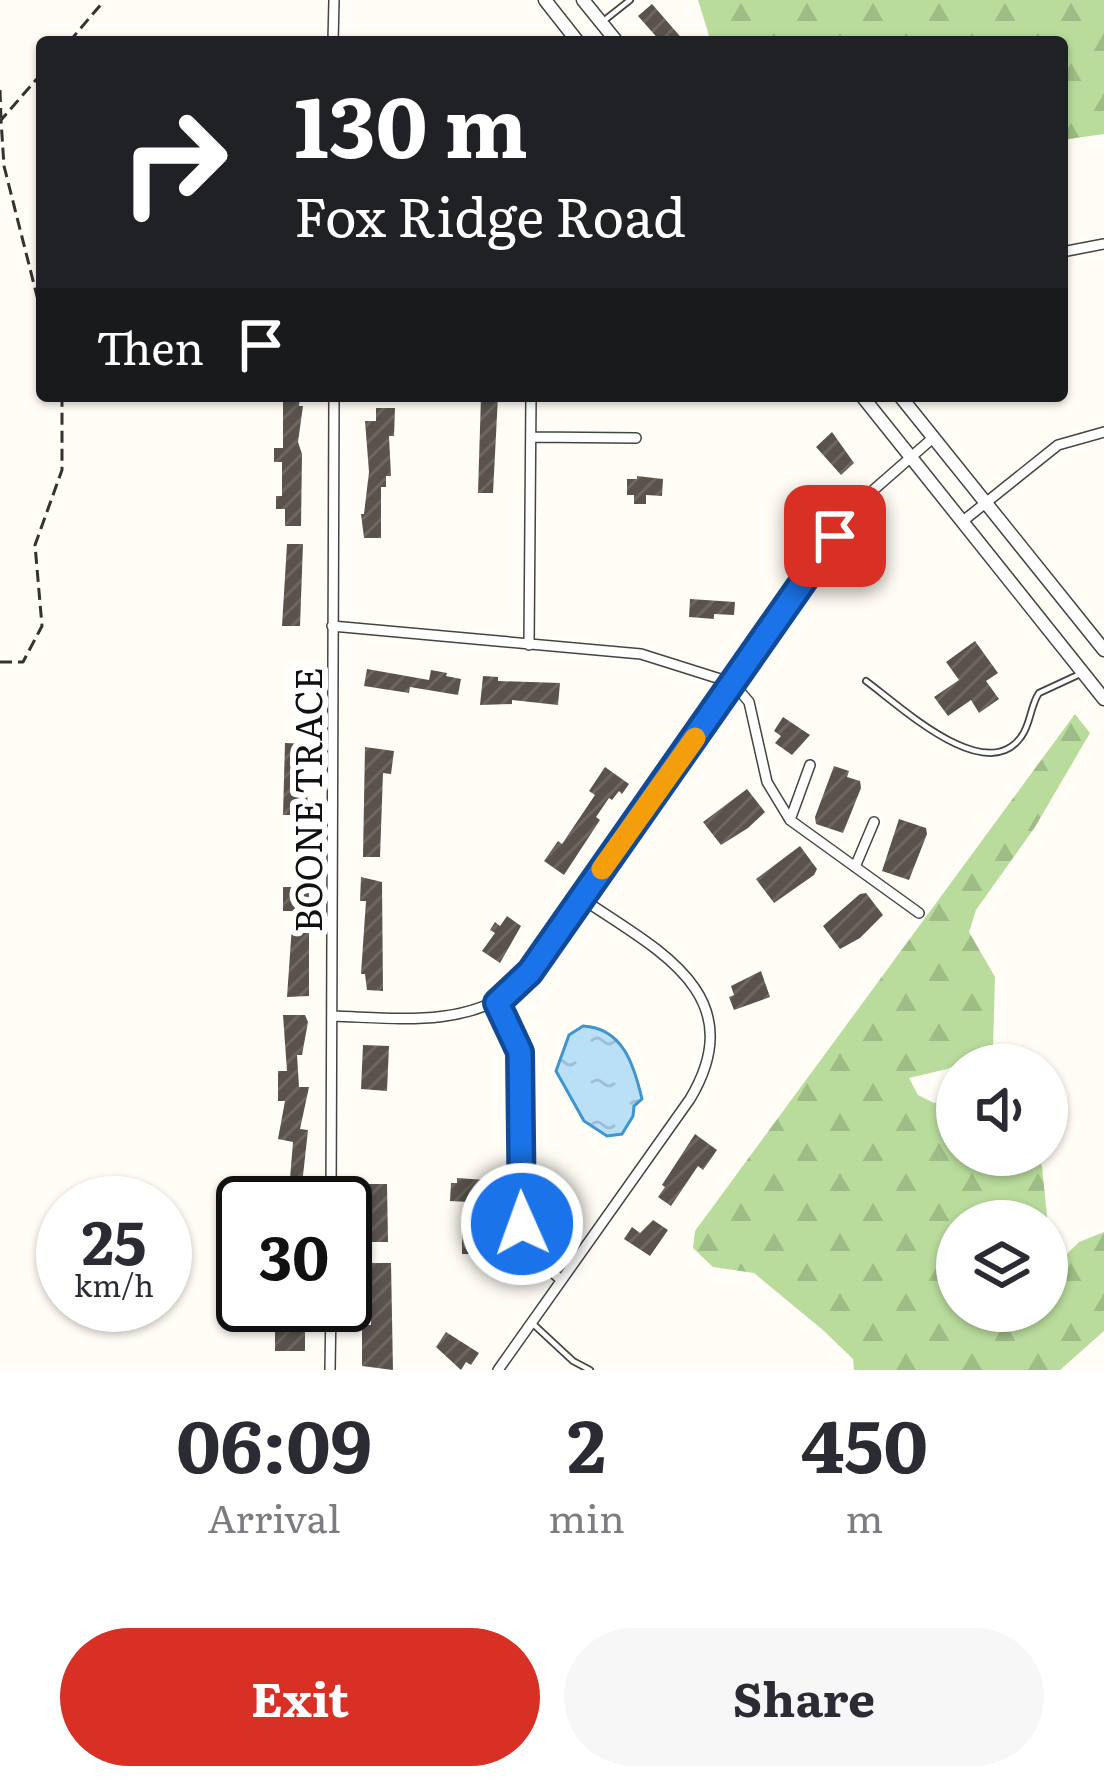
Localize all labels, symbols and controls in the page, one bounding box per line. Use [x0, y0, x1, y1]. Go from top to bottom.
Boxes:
text: 130 m [294, 59, 528, 184]
icon: right [96, 84, 252, 240]
text: Fox Ridge Road [294, 173, 686, 254]
text: Then [96, 312, 204, 379]
icon: arrive [228, 312, 294, 378]
pin [784, 485, 886, 587]
icon: arrive [802, 503, 868, 569]
street label: BOONE TRACE [280, 667, 333, 933]
map controls [936, 1044, 1068, 1332]
button: sound [936, 1044, 1068, 1176]
position arrow [459, 1161, 585, 1287]
speed limit sign: 30 [216, 1176, 372, 1332]
text: 25 [82, 1194, 146, 1283]
button: layers [936, 1200, 1068, 1332]
text: km/h [74, 1262, 154, 1306]
text: 06:09 [176, 1388, 372, 1495]
text: 2 [567, 1388, 606, 1495]
text: 450 [801, 1388, 928, 1495]
text: Arrival [207, 1487, 341, 1545]
text: min [548, 1487, 625, 1545]
text: m [845, 1487, 883, 1545]
button: Exit [60, 1628, 540, 1766]
button: Share [564, 1628, 1044, 1766]

